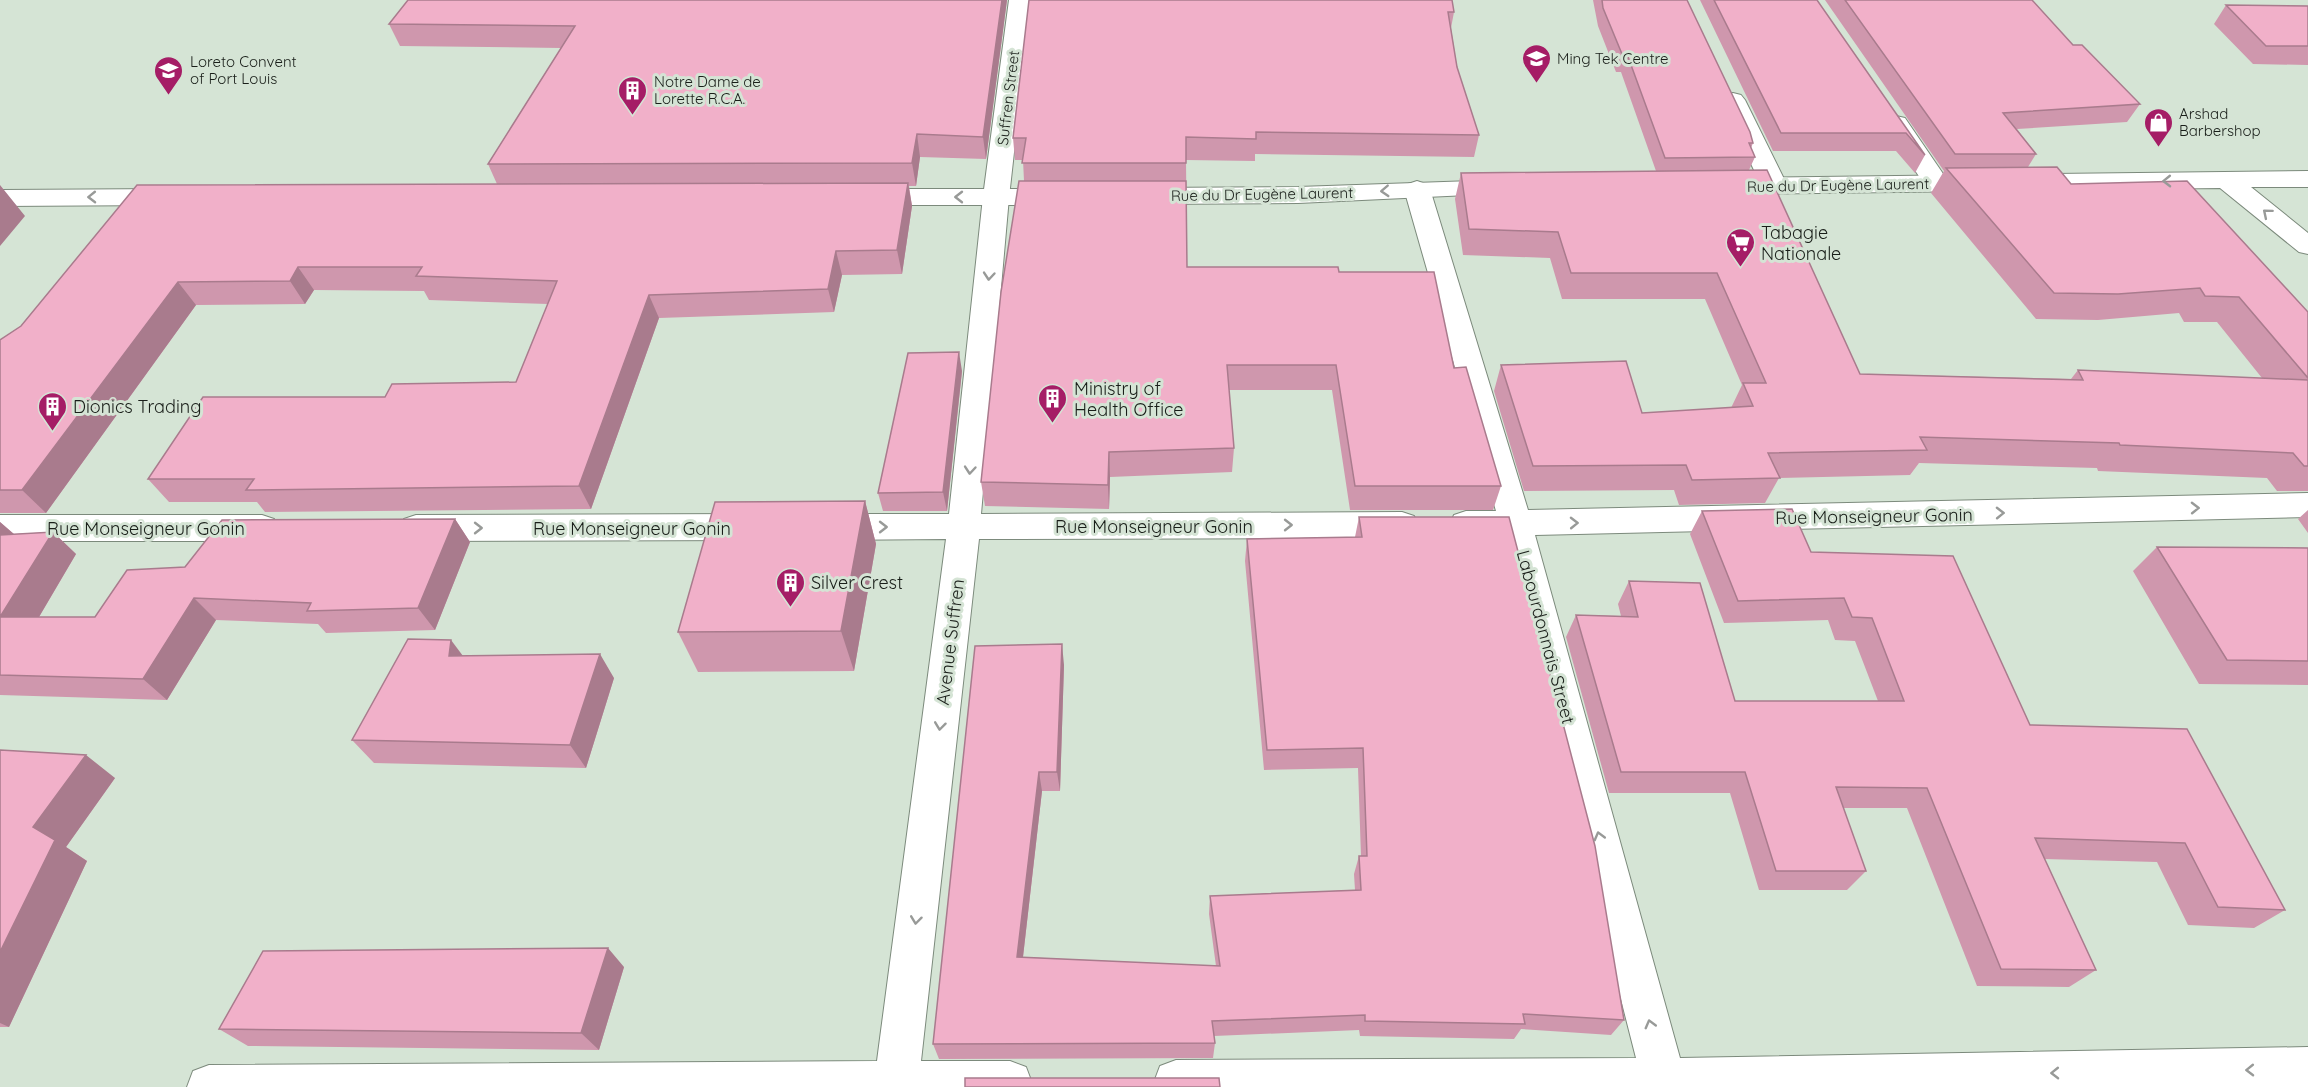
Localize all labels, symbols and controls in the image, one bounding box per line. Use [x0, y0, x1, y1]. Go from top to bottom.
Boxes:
school or university icon: Ming Tek Centre [1520, 42, 1552, 84]
street label: Suffren Street [993, 49, 1023, 147]
place label: Ming Tek Centre [1557, 49, 1669, 68]
place label: Loreto Convent of Port Louis [190, 52, 297, 88]
school or university icon: Loreto Convent of Port Louis [153, 54, 185, 96]
place label: Notre Dame de Lorette R.C.A. [654, 72, 761, 108]
building icon: Notre Dame de Lorette R.C.A. [617, 74, 649, 116]
place label: Arshad Barbershop [2179, 104, 2261, 140]
shop icon: Arshad Barbershop [2142, 106, 2174, 148]
street label: Rue du Dr Eugène Laurent [1747, 174, 1929, 196]
one-way arrow [2163, 174, 2172, 187]
street label: Rue du Dr Eugène Laurent [1171, 183, 1353, 205]
one-way arrow [1380, 184, 1389, 197]
one-way arrow [87, 191, 96, 204]
one-way arrow [954, 191, 963, 203]
one-way arrow [2263, 209, 2274, 220]
place label: Tabagie Nationale [1761, 221, 1841, 265]
supermarket icon: Tabagie Nationale [1724, 226, 1756, 268]
one-way arrow [983, 272, 996, 281]
place label: Ministry of Health Office [1074, 377, 1184, 421]
building icon: Ministry of Health Office [1037, 382, 1069, 424]
building icon: Dionics Trading [36, 390, 68, 432]
place label: Dionics Trading [73, 395, 201, 418]
one-way arrow [964, 466, 977, 475]
one-way arrow [2191, 502, 2200, 514]
street label: Rue Monseigneur Gonin [1775, 503, 1973, 529]
one-way arrow [1996, 506, 2005, 519]
street label: Rue Monseigneur Gonin [1055, 515, 1253, 538]
one-way arrow [1570, 516, 1579, 529]
street label: Rue Monseigneur Gonin [47, 517, 245, 540]
street label: Rue Monseigneur Gonin [533, 517, 731, 540]
one-way arrow [1284, 519, 1293, 531]
one-way arrow [879, 521, 888, 533]
one-way arrow [474, 522, 483, 534]
street label: Labourdonnais Street [1512, 548, 1580, 726]
building icon: Silver Crest [774, 566, 806, 608]
place label: Silver Crest [811, 571, 903, 594]
street label: Avenue Suffren [931, 578, 969, 706]
one-way arrow [934, 722, 947, 731]
one-way arrow [1594, 831, 1607, 841]
one-way arrow [910, 915, 923, 925]
one-way arrow [1645, 1019, 1657, 1030]
one-way arrow [2245, 1064, 2254, 1076]
one-way arrow [2050, 1067, 2059, 1080]

